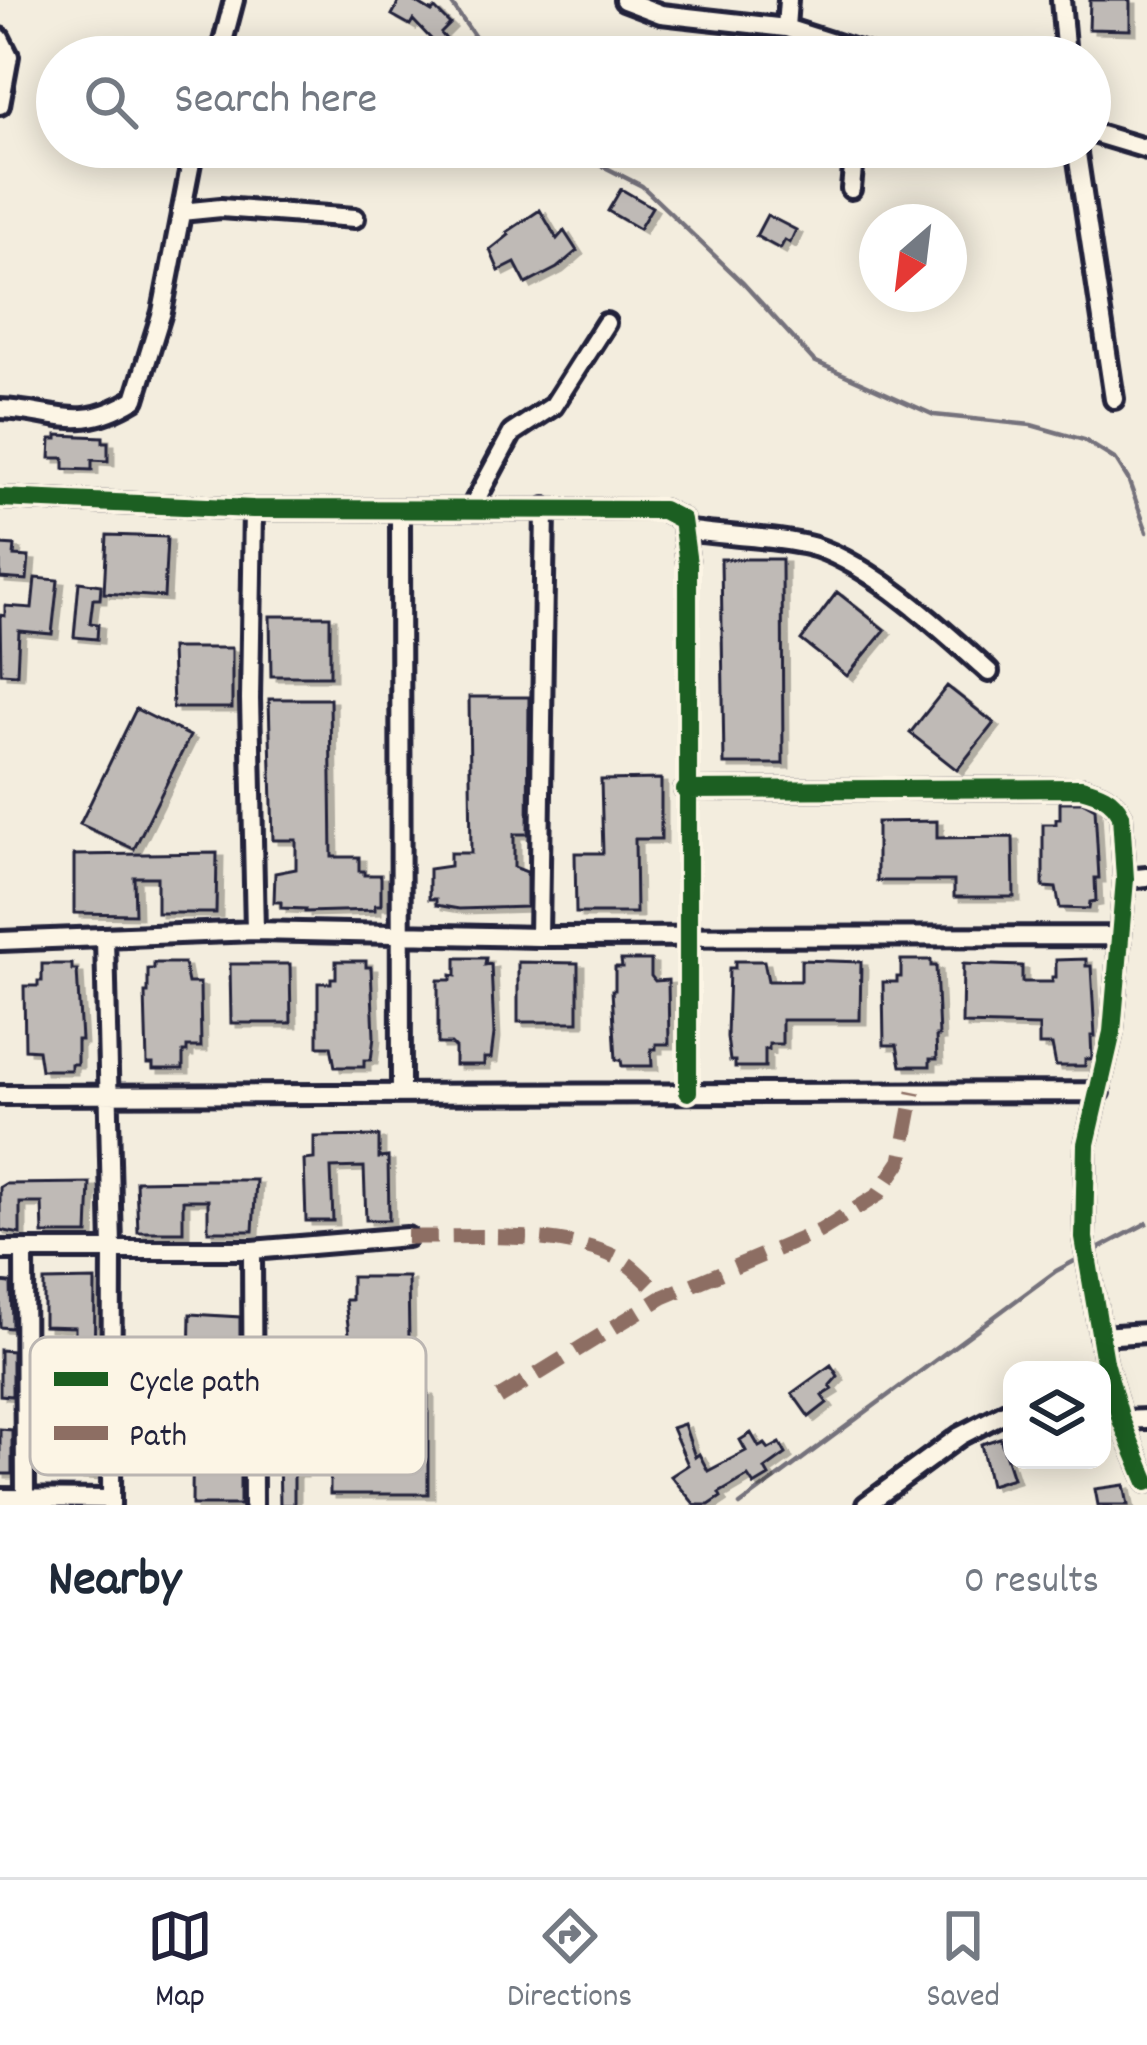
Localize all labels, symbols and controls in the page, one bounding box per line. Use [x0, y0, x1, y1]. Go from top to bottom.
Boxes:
search box [36, 36, 1111, 168]
icon: search [78, 69, 144, 135]
text: Search here [174, 70, 377, 134]
north arrow [859, 204, 967, 312]
legend [30, 1337, 426, 1475]
text: Cycle path [129, 1361, 260, 1408]
map controls [1003, 1361, 1111, 1469]
button: layers [1003, 1361, 1111, 1469]
text: Path [129, 1415, 187, 1462]
text: Nearby [48, 1547, 181, 1619]
text: 0 results [964, 1556, 1099, 1611]
tab: Map [147, 1903, 213, 2022]
tab: Directions [507, 1903, 632, 2022]
tab: Saved [926, 1903, 1000, 2022]

